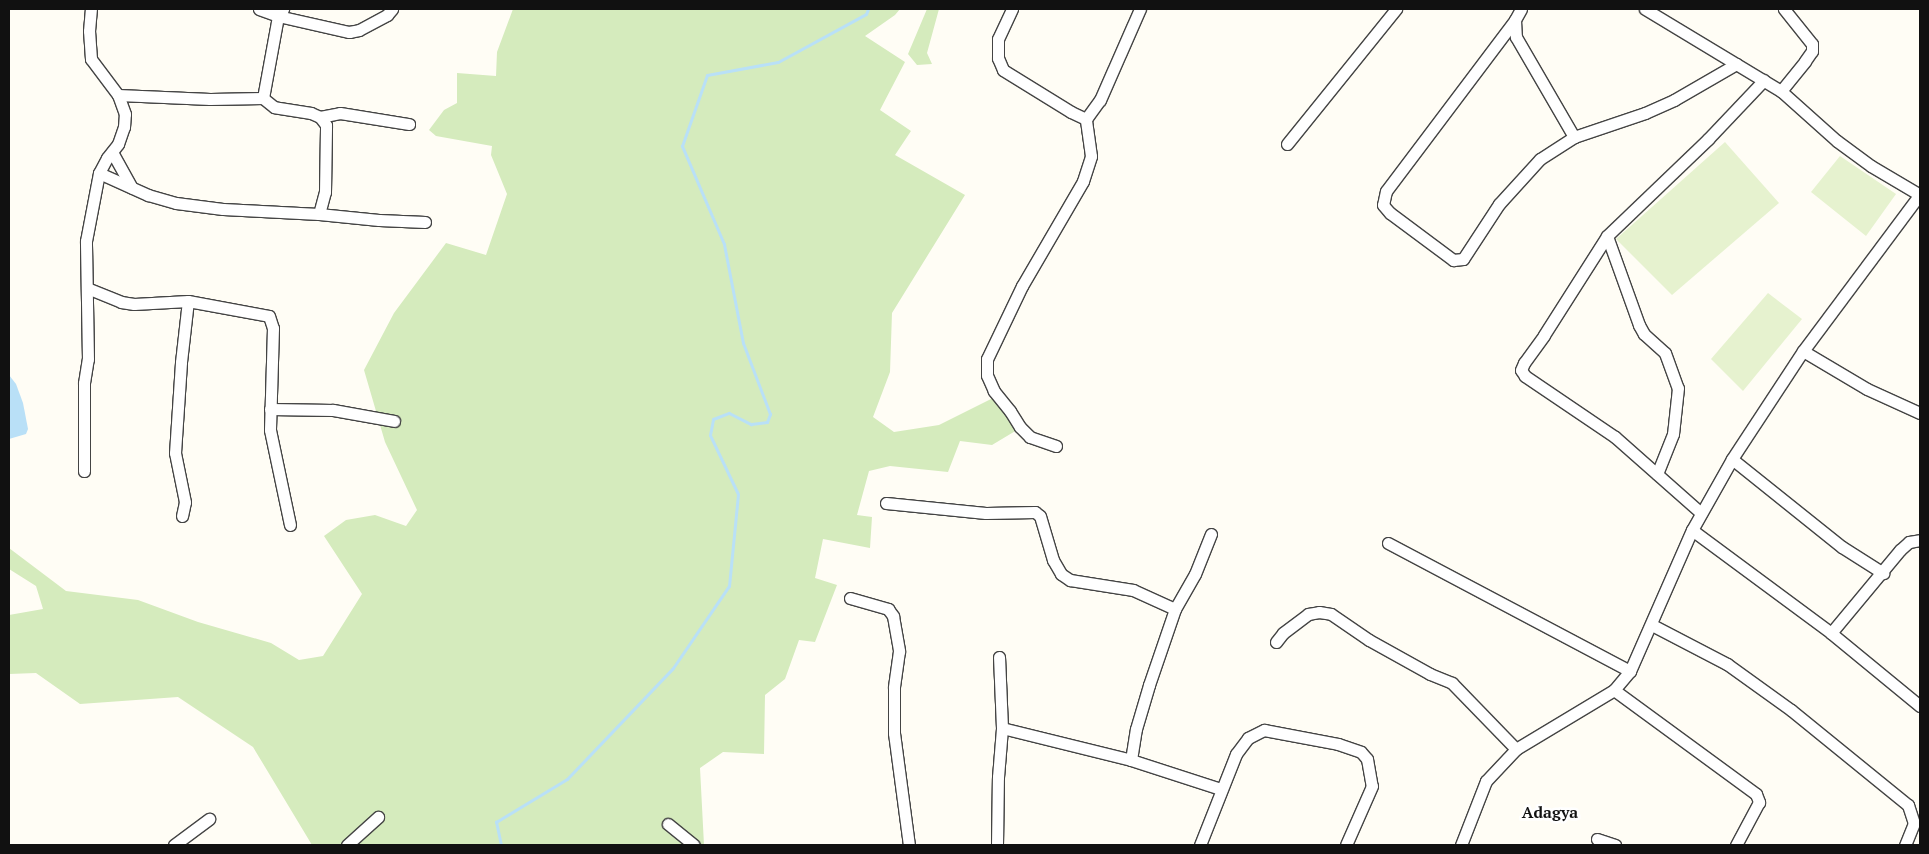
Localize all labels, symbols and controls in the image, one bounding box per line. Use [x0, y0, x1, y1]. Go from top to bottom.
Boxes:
district label: Adagya [1522, 802, 1578, 822]

